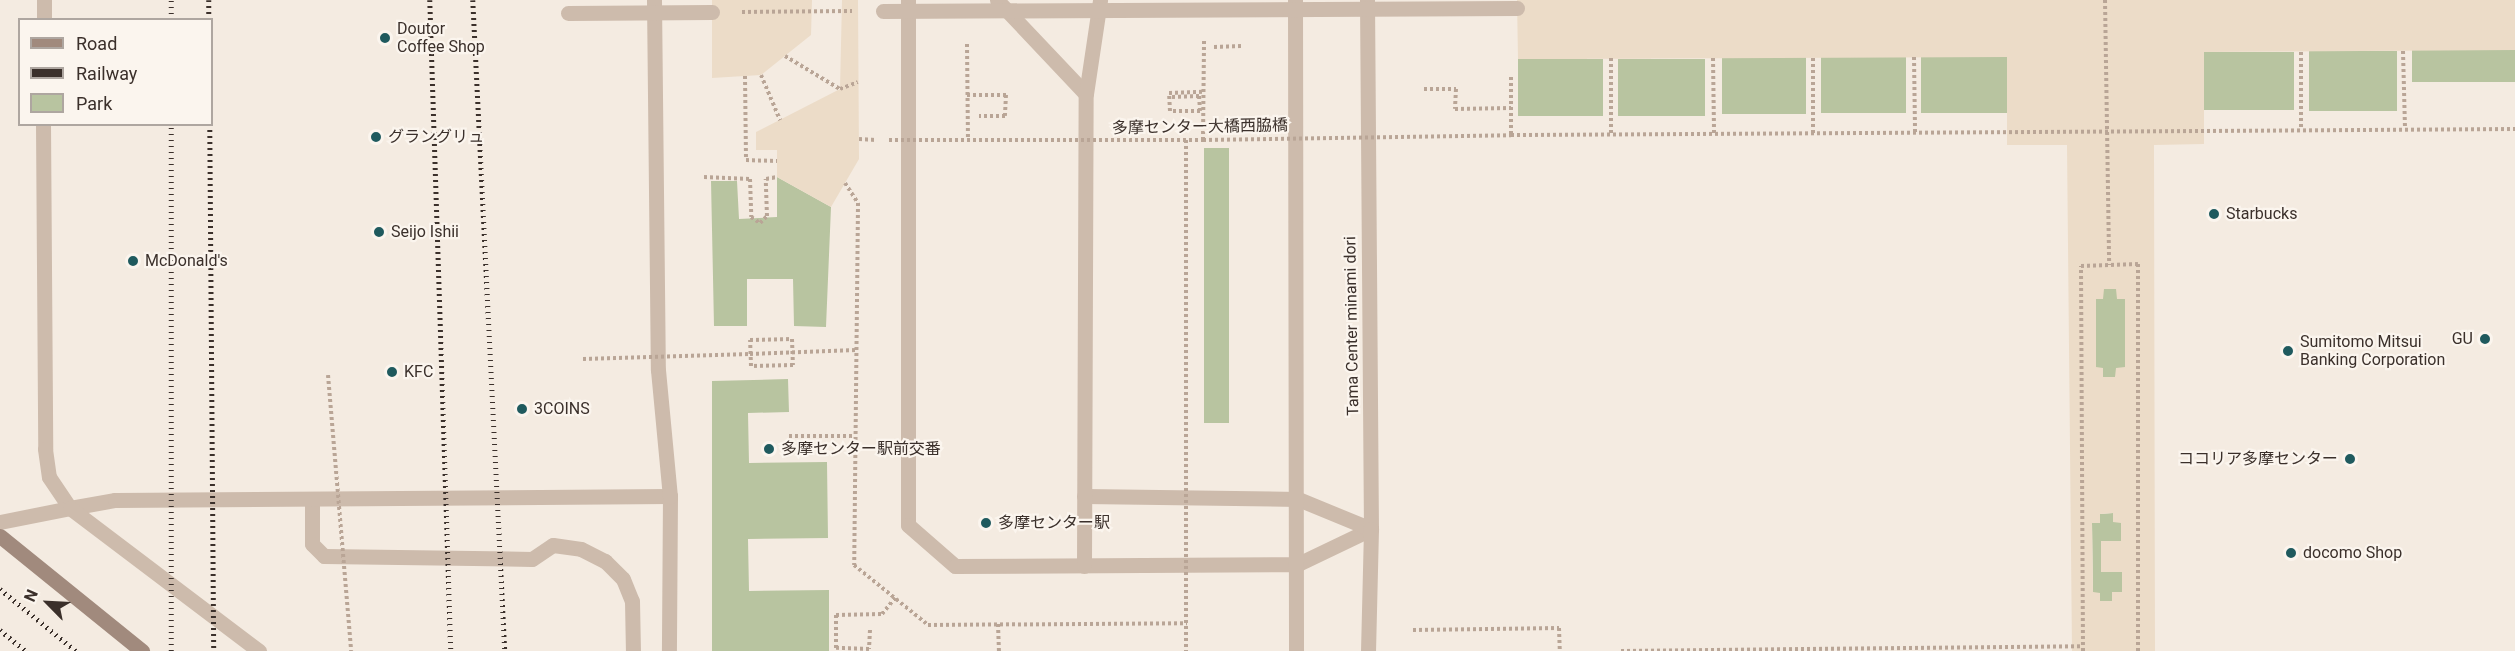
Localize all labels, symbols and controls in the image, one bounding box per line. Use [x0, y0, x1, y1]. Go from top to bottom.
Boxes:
legend [18, 18, 213, 126]
place label: Doutor Coffee Shop [397, 19, 485, 57]
marker: Doutor Coffee Shop [378, 31, 392, 45]
text: Road [76, 33, 117, 54]
text: Railway [76, 63, 137, 84]
text: Park [76, 93, 112, 114]
street label: 多摩センター大橋西脇橋 [1112, 116, 1288, 138]
place label: グラングリュ [388, 127, 484, 147]
marker: グラングリュ [369, 130, 383, 144]
place label: Starbucks [2226, 204, 2297, 224]
marker: Starbucks [2207, 207, 2221, 221]
place label: Seijo Ishii [391, 222, 459, 242]
marker: Seijo Ishii [372, 225, 386, 239]
street label: Tama Center minami dori [1341, 236, 1363, 416]
place label: McDonald's [145, 251, 228, 271]
marker: McDonald's [126, 254, 140, 268]
place label: GU [2452, 329, 2473, 349]
place label: Sumitomo Mitsui Banking Corporation [2300, 332, 2445, 370]
marker: GU [2478, 332, 2492, 346]
marker: Sumitomo Mitsui Banking Corporation [2281, 344, 2295, 358]
place label: KFC [404, 362, 433, 382]
marker: KFC [385, 365, 399, 379]
place label: 3COINS [534, 399, 590, 419]
marker: 3COINS [515, 402, 529, 416]
place label: 多摩センター駅前交番 [781, 439, 941, 459]
marker: 多摩センター駅前交番 [762, 442, 776, 456]
place label: ココリア多摩センター [2178, 449, 2338, 469]
marker: ココリア多摩センター [2343, 452, 2357, 466]
place label: 多摩センター駅 [998, 513, 1110, 533]
marker: 多摩センター駅 [979, 516, 993, 530]
place label: docomo Shop [2303, 543, 2402, 563]
marker: docomo Shop [2284, 546, 2298, 560]
north arrow [18, 573, 78, 633]
text: N [20, 586, 42, 605]

